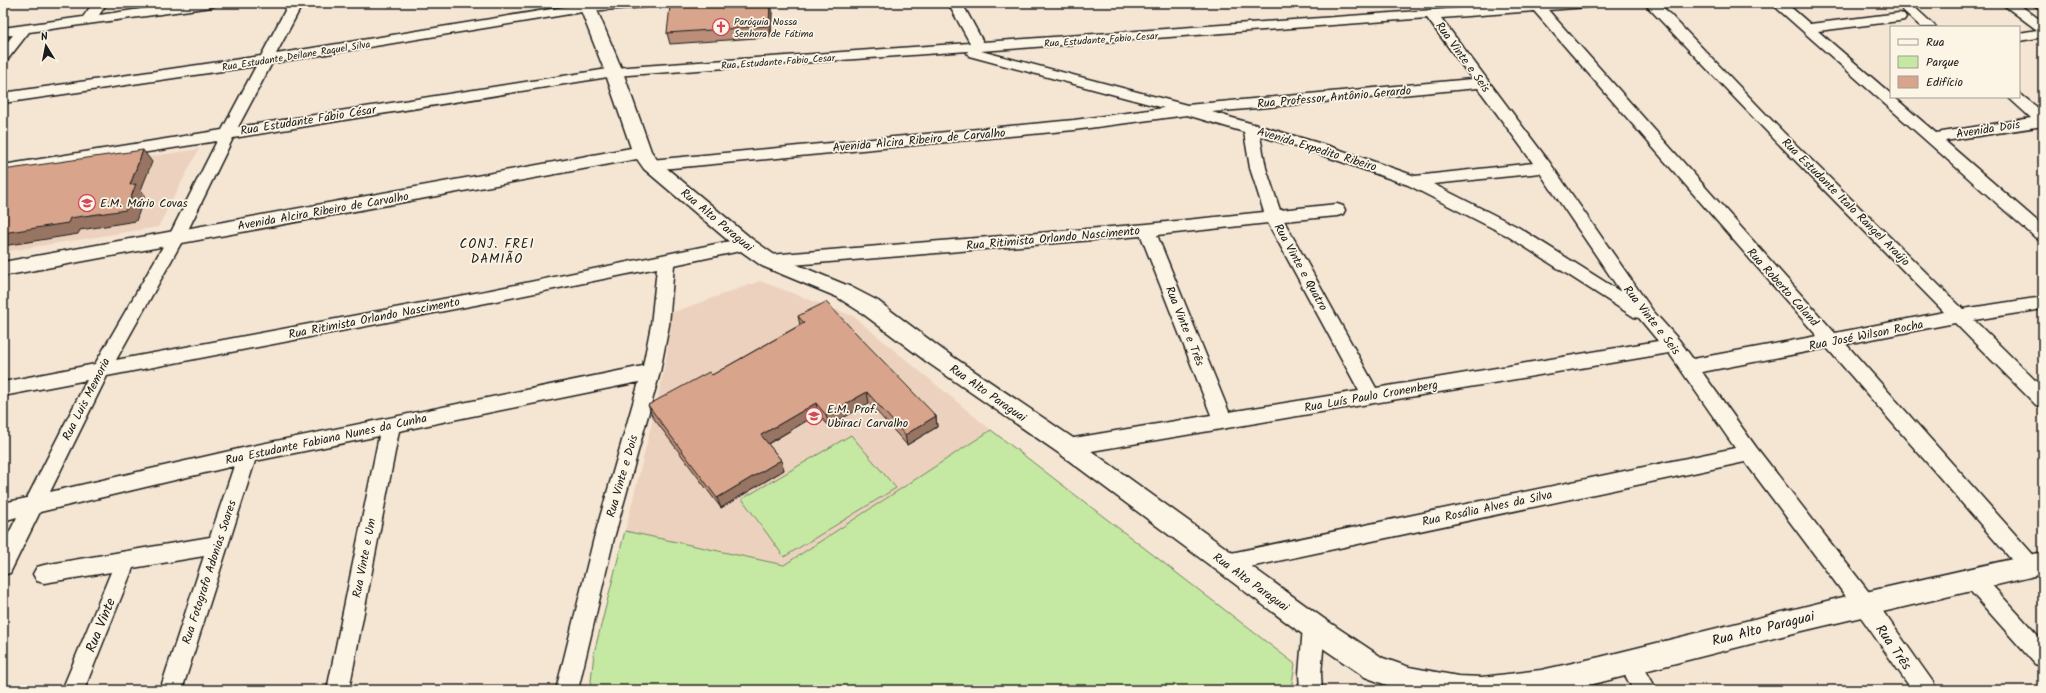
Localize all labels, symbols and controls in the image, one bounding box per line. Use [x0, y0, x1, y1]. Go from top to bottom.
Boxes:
place label: Paróquia Nossa Senhora de Fátima [734, 14, 814, 42]
church icon: Paróquia Nossa Senhora de Fátima [711, 17, 731, 37]
street label: Rua Vinte e Seis [1430, 18, 1495, 97]
north arrow [26, 26, 66, 66]
legend [1890, 26, 2020, 98]
text: N [39, 28, 49, 47]
street label: Rua Estudante Fabio Cesar [1043, 28, 1159, 52]
text: Rua [1926, 33, 1945, 52]
street label: Rua Estudante Deilane Raquel Silva [221, 36, 372, 76]
street label: Rua Estudante Fabio Cesar [720, 50, 836, 74]
text: Parque [1926, 53, 1960, 72]
text: Edifício [1926, 73, 1963, 92]
street label: Rua Professor Antônio Gerardo [1256, 81, 1412, 114]
street label: Rua Estudante Fábio César [239, 100, 378, 141]
street label: Avenida Dois [1955, 115, 2021, 144]
street label: Avenida Expedito Ribeiro [1255, 122, 1379, 177]
street label: Avenida Alcira Ribeiro de Carvalho [832, 123, 1006, 158]
street label: Rua Estudante Italo Rangel Araújo [1777, 134, 1914, 271]
street label: Rua Alto Paraguai [676, 184, 758, 257]
street label: Avenida Alcira Ribeiro de Carvalho [236, 187, 410, 236]
school or university icon: E.M. Mário Covas [77, 193, 97, 213]
place label: E.M. Mário Covas [100, 194, 188, 213]
street label: Rua Vinte e Quatro [1269, 220, 1332, 314]
street label: Rua Ritimista Orlando Nascimento [965, 221, 1141, 256]
district label: CONJ. FREI DAMIÃO [460, 234, 534, 270]
street label: Rua Roberto Caland [1742, 244, 1824, 332]
street label: Rua Vinte e Seis [1618, 281, 1685, 359]
street label: Rua Vinte e Três [1160, 283, 1209, 369]
street label: Rua Ritimista Orlando Nascimento [287, 293, 461, 344]
street label: Rua José Wilson Rocha [1807, 315, 1925, 356]
street label: Rua Luis Memoria [57, 354, 116, 444]
street label: Rua Alto Paraguai [945, 360, 1031, 428]
street label: Rua Luís Paulo Cronenberg [1303, 375, 1440, 418]
place label: E.M. Prof. Ubiraci Carvalho [827, 400, 908, 433]
school or university icon: E.M. Prof. Ubiraci Carvalho [804, 406, 824, 426]
street label: Rua Estudante Fabiana Nunes da Cunha [224, 409, 429, 470]
street label: Rua Vinte e Dois [602, 433, 643, 520]
street label: Rua Rosália Alves da Silva [1420, 485, 1554, 532]
street label: Rua Fotografo Adonias Soares [177, 498, 242, 647]
street label: Rua Vinte e Um [347, 516, 382, 599]
street label: Rua Alto Paraguai [1209, 548, 1294, 617]
street label: Rua Vinte [80, 594, 122, 656]
street label: Rua Alto Paraguai [1710, 605, 1818, 652]
street label: Rua Três [1869, 620, 1917, 675]

